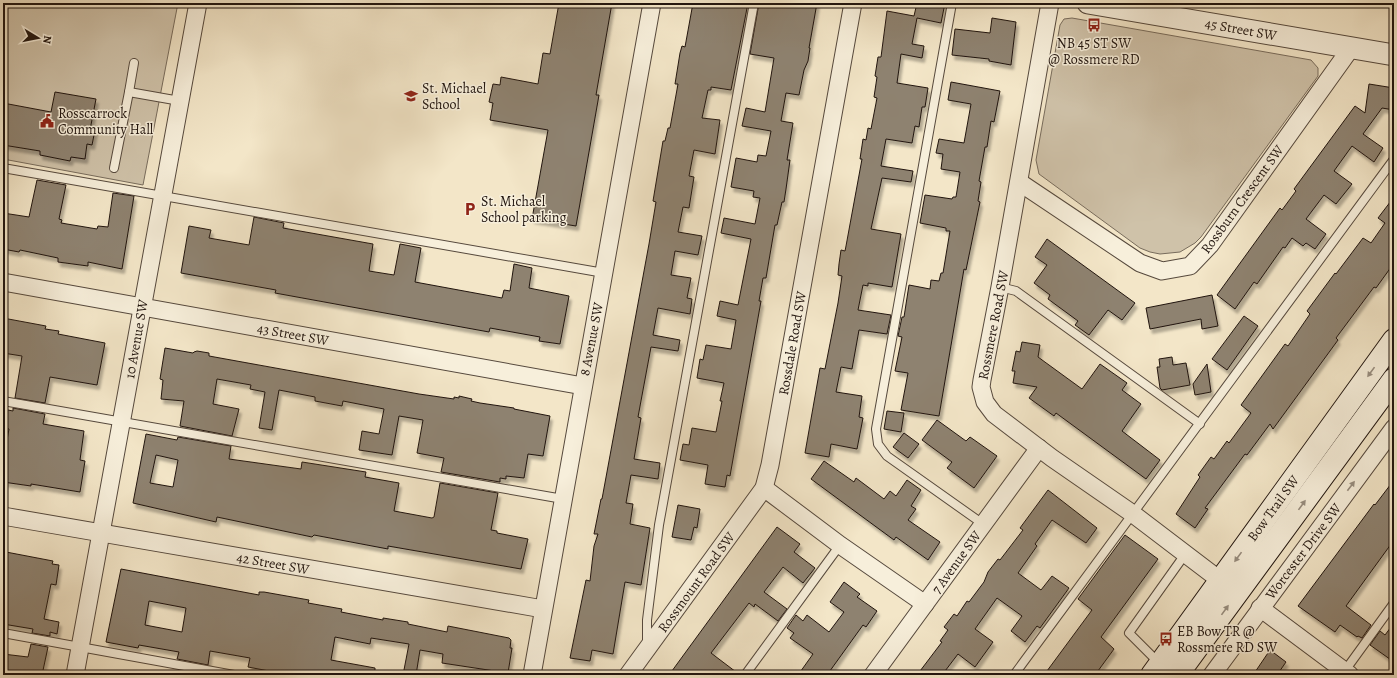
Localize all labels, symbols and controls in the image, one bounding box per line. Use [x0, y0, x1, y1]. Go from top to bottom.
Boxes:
street label: 45 Street SW [1203, 14, 1279, 45]
bus stop icon: NB 45 ST SW @ Rossmere RD [1086, 17, 1102, 33]
north arrow [18, 18, 58, 58]
text: N [39, 34, 55, 45]
place label: NB 45 ST SW @ Rossmere RD [1048, 34, 1140, 69]
place label: St. Michael School [422, 79, 487, 114]
school or university icon: St. Michael School [403, 88, 419, 104]
place label: Rosscarrock Community Hall [58, 104, 154, 139]
public building icon: Rosscarrock Community Hall [39, 113, 55, 129]
street label: Rossburn Crescent SW [1197, 140, 1289, 257]
place label: St. Michael School parking [481, 192, 567, 227]
parking icon: St. Michael School parking [462, 201, 478, 217]
street label: Rossmere Road SW [974, 268, 1014, 381]
street label: Rossdale Road SW [774, 289, 811, 397]
street label: 10 Avenue SW [120, 297, 153, 380]
street label: 8 Avenue SW [575, 300, 608, 377]
street label: 43 Street SW [256, 319, 331, 350]
one-way arrow [1367, 366, 1375, 377]
street label: Bow Trail SW [1243, 471, 1304, 545]
one-way arrow [1347, 480, 1355, 491]
street label: Worcester Drive SW [1260, 499, 1346, 604]
one-way arrow [1298, 499, 1306, 510]
street label: 7 Avenue SW [927, 526, 986, 598]
street label: Rossmount Road SW [653, 527, 740, 636]
street label: 42 Street SW [235, 548, 312, 579]
one-way arrow [1234, 551, 1242, 562]
one-way arrow [1221, 604, 1229, 615]
place label: EB Bow TR @ Rossmere RD SW [1177, 622, 1278, 657]
bus stop icon: EB Bow TR @ Rossmere RD SW [1158, 631, 1174, 647]

